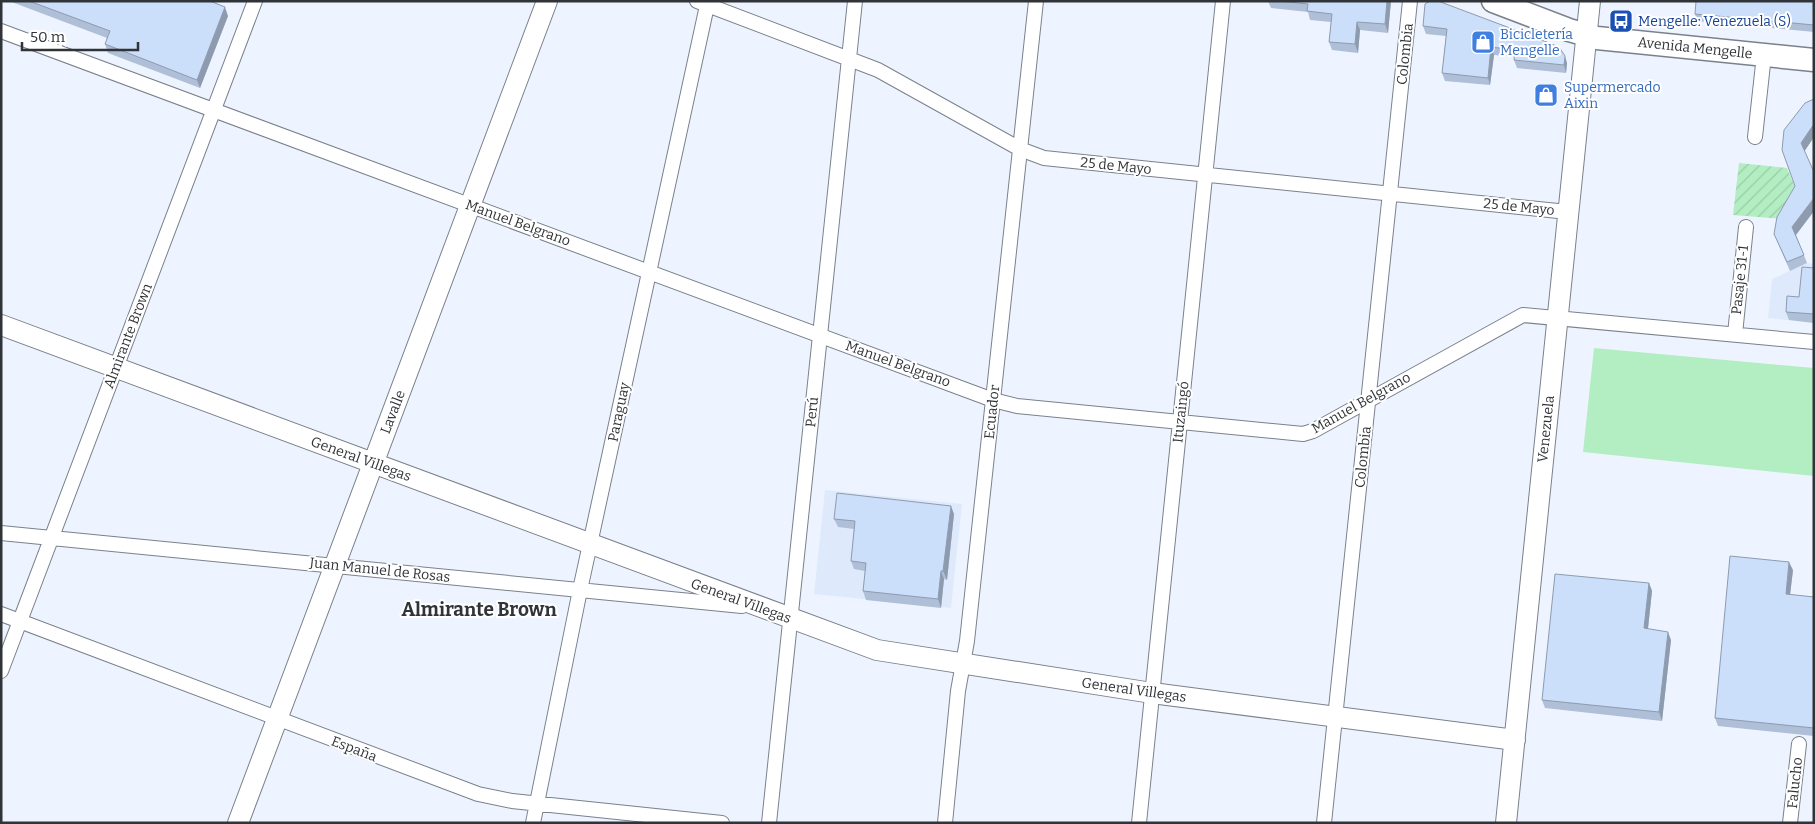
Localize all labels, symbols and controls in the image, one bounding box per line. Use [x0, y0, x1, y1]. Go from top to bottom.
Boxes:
bus stop icon: Mengelle: Venezuela (S) [1608, 8, 1634, 34]
place label: Mengelle: Venezuela (S) [1638, 13, 1791, 30]
scale bar [22, 20, 139, 52]
street label: Colombia [1393, 22, 1417, 86]
place label: Bicicletería Mengelle [1500, 26, 1573, 59]
text: 50 m [30, 28, 66, 46]
shop icon: Bicicletería Mengelle [1470, 29, 1496, 55]
street label: Avenida Mengelle [1637, 34, 1753, 62]
place label: Supermercado Aixin [1564, 79, 1661, 112]
shop icon: Supermercado Aixin [1533, 82, 1559, 108]
street label: 25 de Mayo [1080, 154, 1152, 178]
street label: 25 de Mayo [1483, 195, 1555, 219]
street label: Manuel Belgrano [463, 196, 573, 250]
street label: Pasaje 31-1 [1728, 244, 1752, 315]
street label: Almirante Brown [100, 281, 156, 391]
street label: Manuel Belgrano [843, 337, 953, 391]
street label: Manuel Belgrano [1309, 369, 1413, 437]
street label: Paraguay [604, 380, 634, 443]
street label: Ituzaingó [1169, 380, 1193, 444]
street label: Ecuador [981, 384, 1003, 440]
street label: Lavalle [377, 388, 409, 436]
street label: Venezuela [1534, 394, 1558, 463]
street label: Perú [802, 396, 822, 428]
street label: Colombia [1351, 425, 1375, 489]
street label: General Villegas [308, 433, 414, 485]
street label: Juan Manuel de Rosas [308, 554, 451, 586]
street label: General Villegas [688, 575, 794, 627]
district label: Almirante Brown [401, 598, 557, 621]
street label: General Villegas [1080, 674, 1188, 706]
street label: España [329, 733, 380, 766]
street label: Falucho [1784, 756, 1806, 810]

